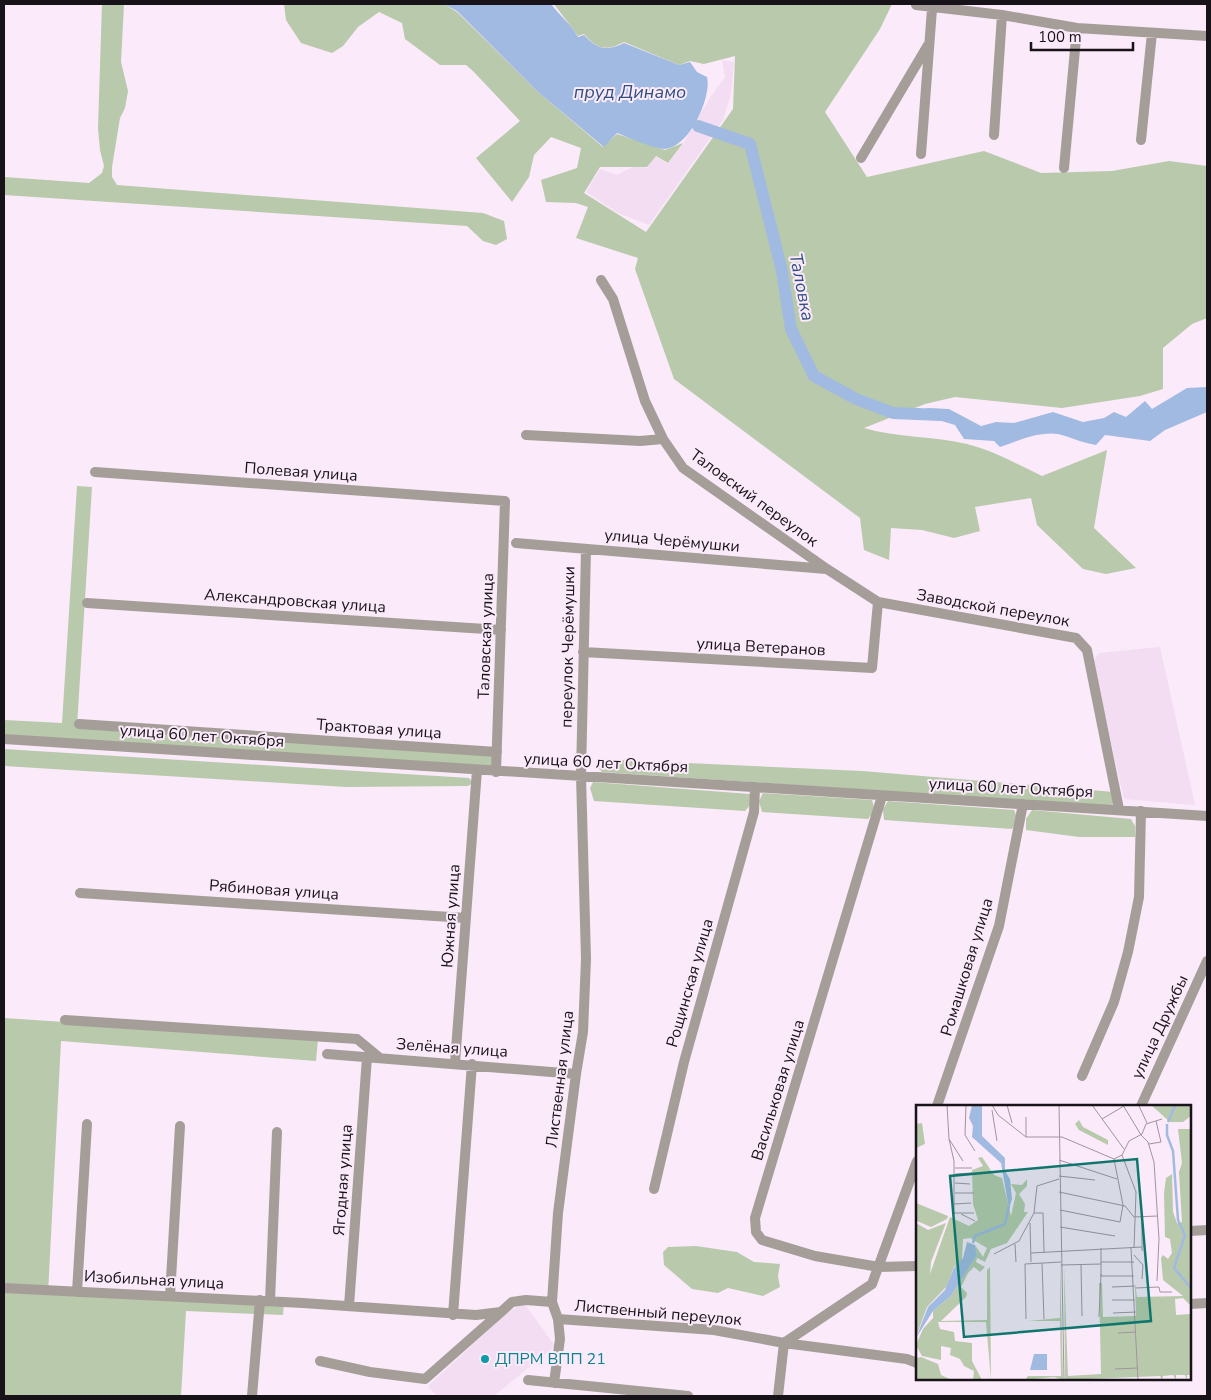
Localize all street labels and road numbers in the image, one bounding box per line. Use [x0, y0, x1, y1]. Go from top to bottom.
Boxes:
street label: Таловский переулок [685, 444, 823, 552]
street label: Полевая улица [244, 457, 358, 487]
street label: улица Черёмушки [603, 524, 741, 558]
street label: переулок Черёмушки [556, 566, 580, 728]
street label: Таловская улица [473, 573, 499, 699]
street label: Александровская улица [203, 584, 387, 618]
street label: Заводской переулок [915, 584, 1072, 632]
street label: улица Ветеранов [696, 633, 826, 661]
street label: Трактовая улица [315, 714, 443, 744]
street label: улица 60 лет Октября [119, 719, 285, 753]
street label: улица 60 лет Октября [523, 748, 689, 778]
street label: улица 60 лет Октября [928, 773, 1094, 803]
street label: Южная улица [436, 863, 466, 969]
street label: Рябиновая улица [208, 874, 340, 906]
street label: Ромашковая улица [936, 895, 998, 1039]
street label: Рощинская улица [661, 916, 719, 1050]
street label: улица Дружбы [1126, 971, 1194, 1083]
street label: Лиственная улица [541, 1009, 579, 1149]
street label: Васильковая улица [746, 1017, 810, 1163]
street label: Зелёная улица [395, 1033, 509, 1063]
street label: Ягодная улица [328, 1124, 358, 1236]
street label: Изобильная улица [83, 1265, 225, 1295]
street label: Лиственный переулок [573, 1295, 743, 1331]

